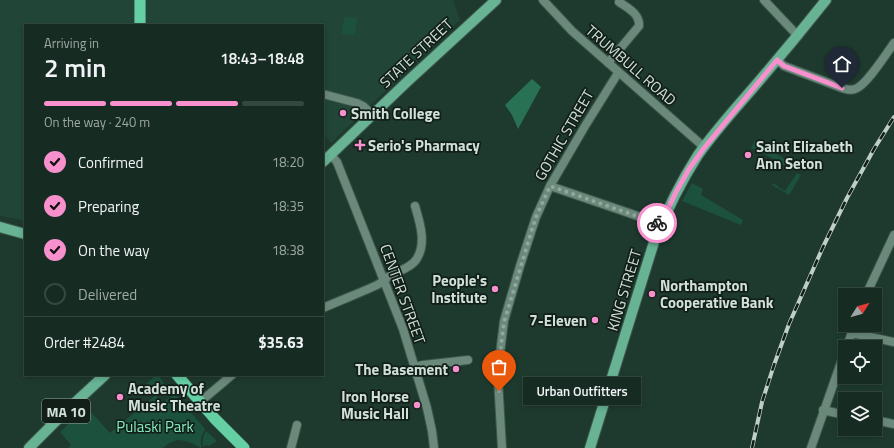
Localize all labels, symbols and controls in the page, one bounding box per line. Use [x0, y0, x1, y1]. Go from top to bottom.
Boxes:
street label: STATE STREET [374, 13, 458, 93]
street label: TRUMBULL ROAD [581, 19, 681, 111]
text: Arriving in [44, 33, 99, 53]
text: 18:43–18:48 [220, 47, 304, 70]
pin [825, 47, 859, 88]
text: 2 min [44, 48, 107, 87]
icon: home [831, 53, 853, 75]
street label: GOTHIC STREET [529, 85, 599, 185]
place label: Smith College [351, 102, 440, 125]
marker: Smith College [338, 108, 348, 118]
text: On the way · 240 m [44, 112, 150, 132]
place label: Serio's Pharmacy [368, 134, 480, 157]
place label: Saint Elizabeth Ann Seton [756, 135, 853, 175]
marker: Serio's Pharmacy [355, 140, 365, 150]
marker: Saint Elizabeth Ann Seton [743, 150, 753, 160]
icon: check [44, 151, 66, 173]
text: Confirmed [78, 151, 143, 174]
text: 18:20 [272, 152, 304, 172]
icon: check [44, 195, 66, 217]
text: Preparing [78, 195, 139, 218]
text: 18:35 [272, 196, 304, 216]
courier [637, 203, 677, 243]
icon: bike [646, 212, 668, 234]
icon: check [44, 239, 66, 261]
text: On the way [78, 239, 150, 262]
text: 18:38 [272, 240, 304, 260]
street label: CENTER STREET [374, 241, 432, 347]
street label: KING STREET [601, 246, 647, 334]
place label: People's Institute [431, 269, 487, 309]
place label: Northampton Cooperative Bank [660, 274, 774, 314]
text: Delivered [78, 283, 137, 306]
marker: People's Institute [490, 284, 500, 294]
north arrow [838, 288, 882, 332]
map controls [838, 288, 882, 436]
marker: Northampton Cooperative Bank [647, 289, 657, 299]
place label: 7-Eleven [529, 309, 587, 332]
marker: 7-Eleven [590, 315, 600, 325]
text: Order #2484 [44, 331, 125, 354]
text: $35.63 [258, 331, 304, 354]
button: locate [838, 340, 882, 384]
pin [482, 350, 516, 391]
icon: bag [488, 356, 510, 378]
place label: The Basement [355, 358, 449, 381]
marker: The Basement [451, 364, 461, 374]
place label: Academy of Music Theatre [128, 377, 221, 417]
callout: Urban Outfitters [523, 377, 641, 405]
text: Urban Outfitters [536, 381, 628, 401]
place label: Iron Horse Music Hall [341, 385, 409, 425]
marker: Academy of Music Theatre [115, 392, 125, 402]
button: layers [838, 392, 882, 436]
road number: MA 10 [42, 399, 90, 423]
marker: Iron Horse Music Hall [412, 400, 422, 410]
park label: Pulaski Park [116, 415, 194, 438]

